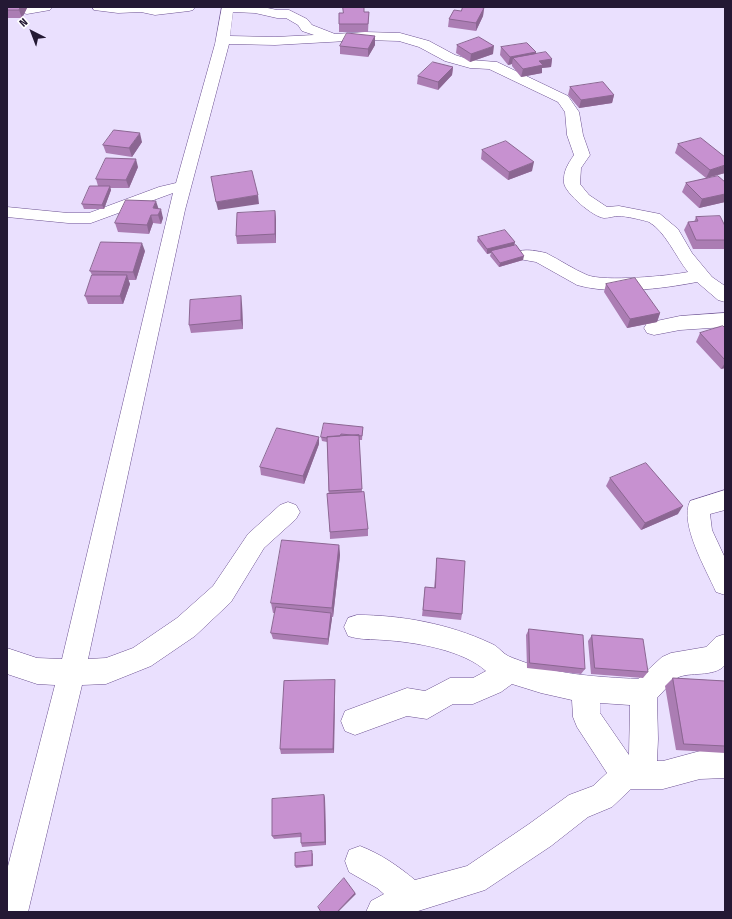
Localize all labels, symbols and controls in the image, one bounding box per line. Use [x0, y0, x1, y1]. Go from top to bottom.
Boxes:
north arrow [12, 12, 52, 52]
text: N [17, 16, 30, 30]

